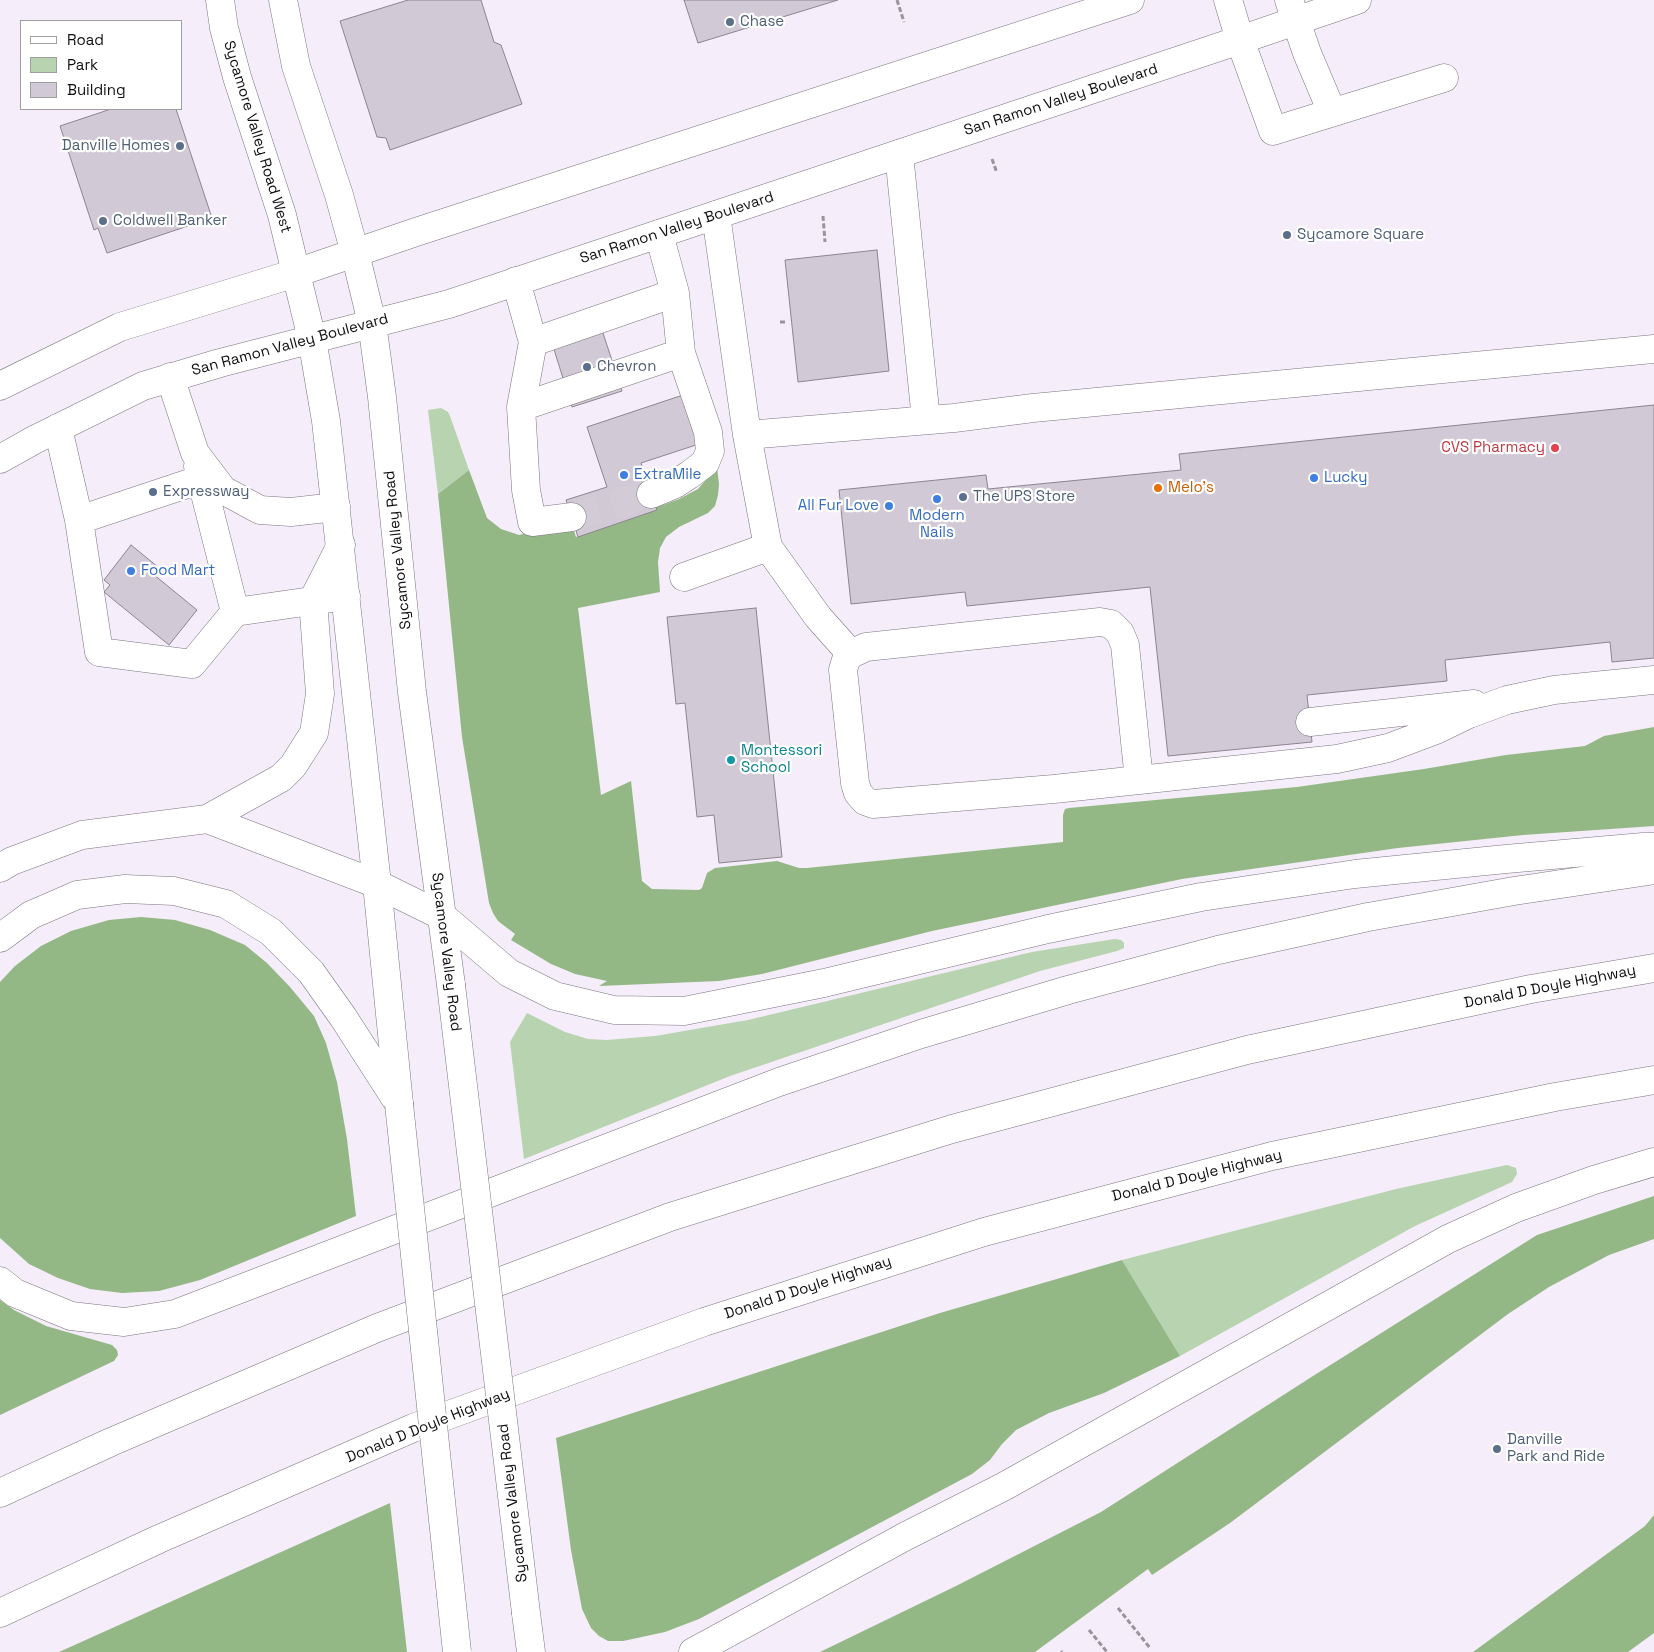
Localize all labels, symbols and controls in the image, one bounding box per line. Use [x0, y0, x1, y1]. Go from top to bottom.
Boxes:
place label: Chase [740, 13, 784, 31]
marker: Chase [724, 16, 736, 28]
legend [20, 20, 182, 110]
text: Road [67, 30, 104, 49]
street label: Sycamore Valley Road West [219, 39, 295, 235]
text: Park [67, 55, 98, 74]
street label: San Ramon Valley Boulevard [962, 60, 1160, 140]
text: Building [67, 80, 126, 99]
place label: Danville Homes [62, 137, 170, 155]
marker: Danville Homes [174, 140, 186, 152]
street label: San Ramon Valley Boulevard [578, 188, 776, 268]
place label: Coldwell Banker [113, 212, 227, 230]
marker: Coldwell Banker [97, 215, 109, 227]
place label: Sycamore Square [1297, 226, 1424, 244]
marker: Sycamore Square [1281, 229, 1293, 241]
street label: San Ramon Valley Boulevard [190, 310, 390, 380]
place label: Chevron [597, 358, 656, 376]
marker: Chevron [581, 361, 593, 373]
place label: CVS Pharmacy [1441, 439, 1545, 457]
marker: CVS Pharmacy [1549, 442, 1561, 454]
place label: ExtraMile [634, 466, 701, 484]
marker: ExtraMile [618, 469, 630, 481]
place label: Lucky [1324, 469, 1368, 487]
street label: Sycamore Valley Road [381, 470, 415, 630]
marker: Lucky [1308, 472, 1320, 484]
place label: Melo's [1168, 479, 1214, 497]
marker: Melo's [1152, 482, 1164, 494]
place label: Expressway [163, 483, 249, 501]
marker: Expressway [147, 486, 159, 498]
place label: The UPS Store [973, 488, 1075, 506]
marker: The UPS Store [957, 491, 969, 503]
marker: Modern Nails [931, 493, 943, 505]
place label: All Fur Love [798, 497, 879, 515]
marker: All Fur Love [883, 500, 895, 512]
place label: Modern Nails [909, 507, 965, 542]
place label: Food Mart [141, 562, 215, 580]
marker: Food Mart [125, 565, 137, 577]
place label: Montessori School [741, 742, 822, 777]
marker: Montessori School [725, 754, 737, 766]
street label: Sycamore Valley Road [427, 872, 465, 1032]
street label: Donald D Doyle Highway [1463, 962, 1637, 1012]
street label: Donald D Doyle Highway [1110, 1146, 1284, 1206]
street label: Donald D Doyle Highway [722, 1252, 894, 1324]
street label: Donald D Doyle Highway [344, 1385, 512, 1467]
street label: Sycamore Valley Road [494, 1423, 532, 1583]
place label: Danville Park and Ride [1507, 1431, 1605, 1466]
marker: Danville Park and Ride [1491, 1443, 1503, 1455]

